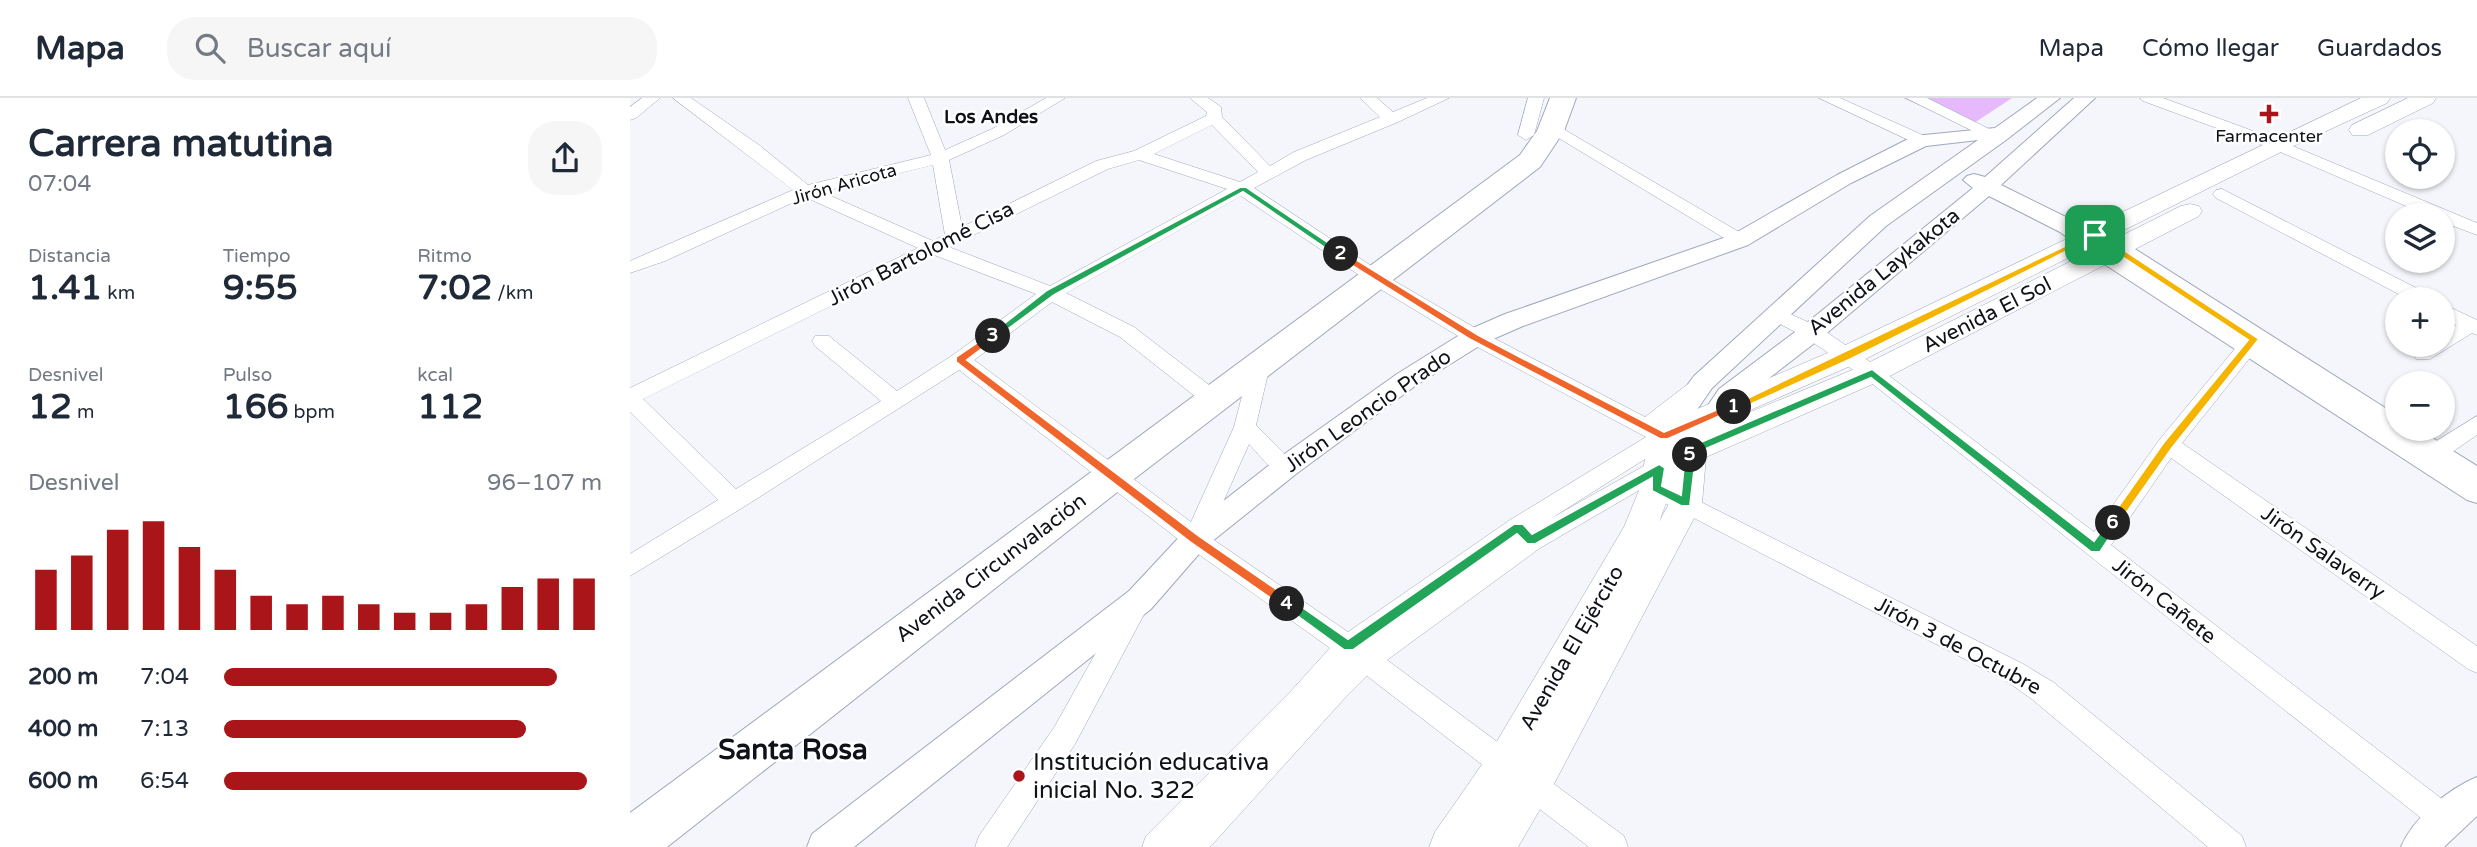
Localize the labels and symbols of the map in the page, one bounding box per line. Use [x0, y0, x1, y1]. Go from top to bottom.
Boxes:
district label: Los Andes [944, 106, 1038, 128]
marker: Farmacenter [2261, 106, 2277, 122]
place label: Farmacenter [2215, 125, 2323, 147]
street label: Jirón Aricota [789, 159, 899, 209]
street label: Jirón Bartolomé Cisa [824, 196, 1018, 312]
street label: Avenida Laykakota [1803, 203, 1965, 341]
pin [2065, 205, 2125, 265]
pin: 2 [1324, 236, 1358, 272]
street label: Avenida El Sol [1918, 272, 2056, 358]
pin: 3 [976, 318, 1010, 354]
street label: Jirón Leoncio Prado [1280, 344, 1456, 478]
pin: 1 [1716, 390, 1752, 424]
pin: 5 [1672, 438, 1708, 472]
street label: Avenida Circunvalación [891, 488, 1091, 648]
street label: Jirón Salaverry [2256, 501, 2390, 605]
pin: 6 [2096, 506, 2130, 540]
street label: Jirón Cañete [2107, 553, 2221, 649]
street label: Avenida El Ejército [1515, 561, 1629, 735]
pin: 4 [1270, 587, 1304, 622]
street label: Jirón 3 de Octubre [1871, 592, 2045, 700]
district label: Santa Rosa [718, 733, 868, 767]
place label: Institución educativa inicial No. 322 [1033, 748, 1269, 805]
marker: Institución educativa inicial No. 322 [1011, 768, 1027, 784]

